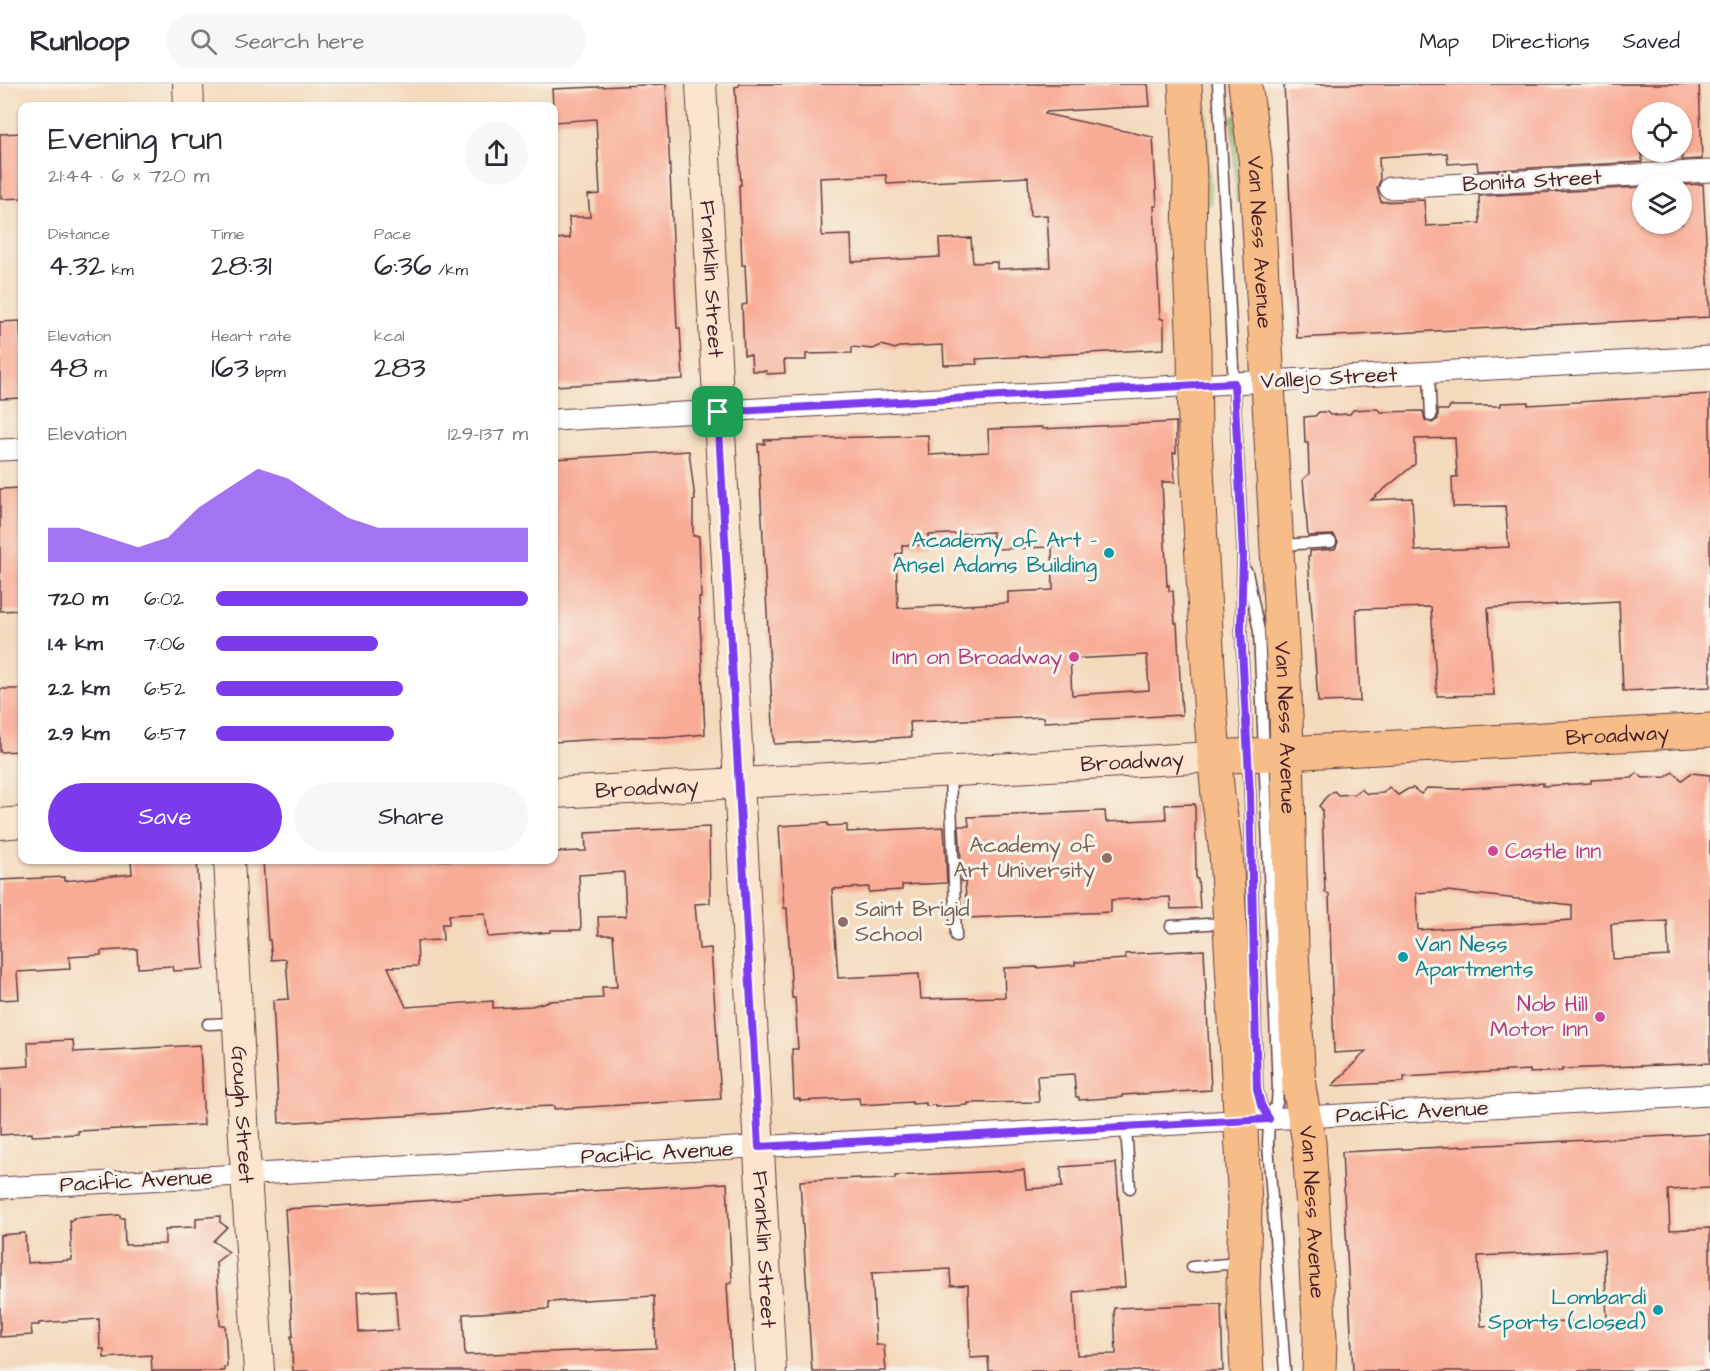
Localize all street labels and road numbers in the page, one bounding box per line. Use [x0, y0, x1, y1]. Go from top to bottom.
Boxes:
street label: Van Ness Avenue [1239, 155, 1280, 329]
street label: Bonita Street [1462, 162, 1602, 200]
street label: Franklin Street [692, 199, 731, 358]
street label: Vallejo Street [1260, 359, 1398, 397]
street label: Van Ness Avenue [1266, 640, 1304, 814]
street label: Broadway [1565, 717, 1670, 753]
street label: Broadway [1080, 743, 1185, 780]
street label: Broadway [594, 770, 700, 806]
street label: Gough Street [224, 1045, 262, 1185]
street label: Pacific Avenue [1335, 1093, 1489, 1131]
street label: Van Ness Avenue [1291, 1123, 1333, 1299]
street label: Pacific Avenue [580, 1134, 734, 1172]
street label: Pacific Avenue [59, 1162, 213, 1200]
street label: Franklin Street [745, 1170, 784, 1329]

